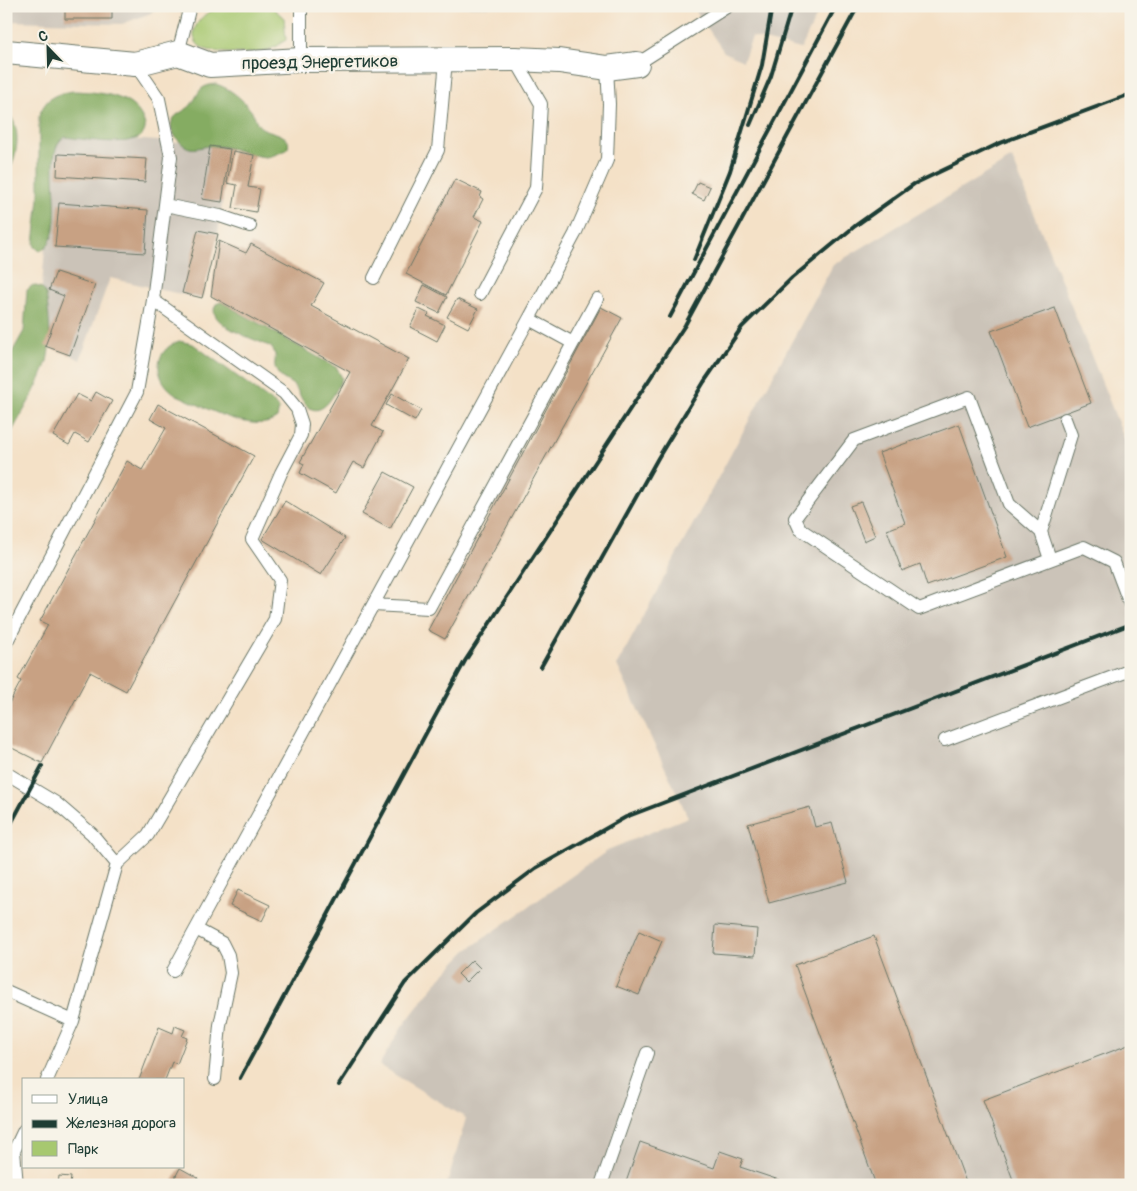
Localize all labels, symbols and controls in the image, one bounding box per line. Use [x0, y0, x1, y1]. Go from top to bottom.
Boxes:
north arrow [22, 22, 72, 72]
text: С [36, 27, 51, 46]
street label: проезд Энергетиков [242, 50, 398, 75]
legend [22, 1078, 185, 1168]
text: Улица [68, 1090, 108, 1109]
text: Железная дорога [66, 1114, 176, 1133]
text: Парк [68, 1140, 99, 1159]

